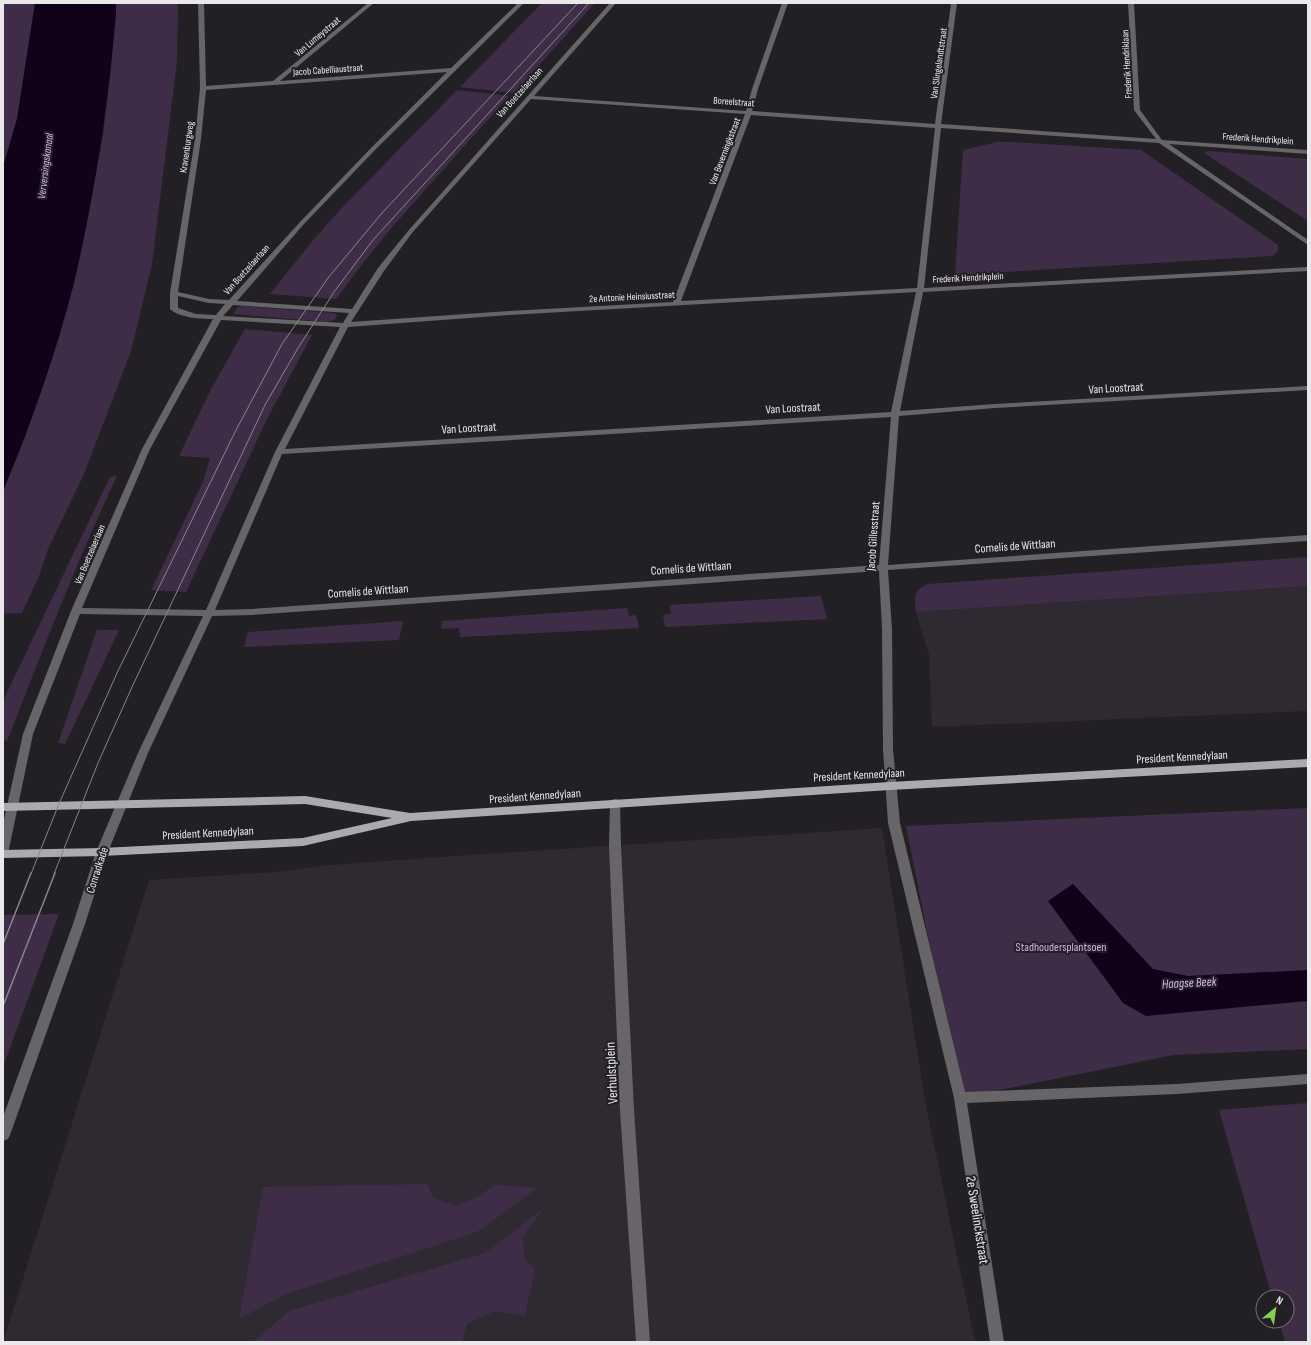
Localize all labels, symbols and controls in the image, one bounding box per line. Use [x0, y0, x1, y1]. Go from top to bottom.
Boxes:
street label: Van Lumeystraat [292, 14, 343, 59]
street label: Van Slingelandtstraat [928, 27, 950, 99]
street label: Frederik Hendriklaan [1119, 29, 1135, 99]
street label: Jacob Cabelliaustraat [292, 62, 364, 79]
street label: Van Boetzelaerlaan [494, 65, 545, 120]
street label: Boreelstraat [713, 95, 755, 109]
street label: Van Beverningkstraat [707, 116, 743, 187]
street label: Kranenburgweg [177, 121, 197, 174]
street label: Frederik Hendrikplein [1222, 131, 1294, 147]
water label: Verversingskanaal [35, 132, 56, 200]
street label: Van Boetzelaerlaan [221, 242, 272, 297]
street label: Frederik Hendrikplein [932, 270, 1004, 286]
street label: 2e Antonie Heinsiusstraat [589, 289, 675, 305]
street label: Van Loostraat [1088, 380, 1144, 397]
street label: Van Loostraat [765, 400, 821, 417]
street label: Van Loostraat [441, 420, 497, 437]
street label: Jacob Gillesstraat [864, 500, 883, 572]
street label: Van Boetzelaerlaan [72, 523, 108, 586]
street label: Cornelis de Wittlaan [974, 536, 1056, 557]
street label: Cornelis de Wittlaan [650, 558, 732, 579]
street label: Cornelis de Wittlaan [327, 581, 409, 602]
street label: President Kennedylaan [1136, 748, 1228, 767]
street label: President Kennedylaan [813, 766, 905, 785]
street label: President Kennedylaan [489, 786, 581, 807]
street label: President Kennedylaan [162, 824, 254, 843]
street label: Conradkade [83, 845, 112, 895]
park label: Stadhoudersplantsoen [1016, 940, 1106, 955]
water label: Haagse Beek [1161, 974, 1218, 992]
street label: Verhulstplein [601, 1042, 622, 1104]
street label: 2e Sweelinckstraat [962, 1175, 993, 1265]
north arrow [1255, 1289, 1295, 1329]
text: N [1274, 1294, 1285, 1308]

